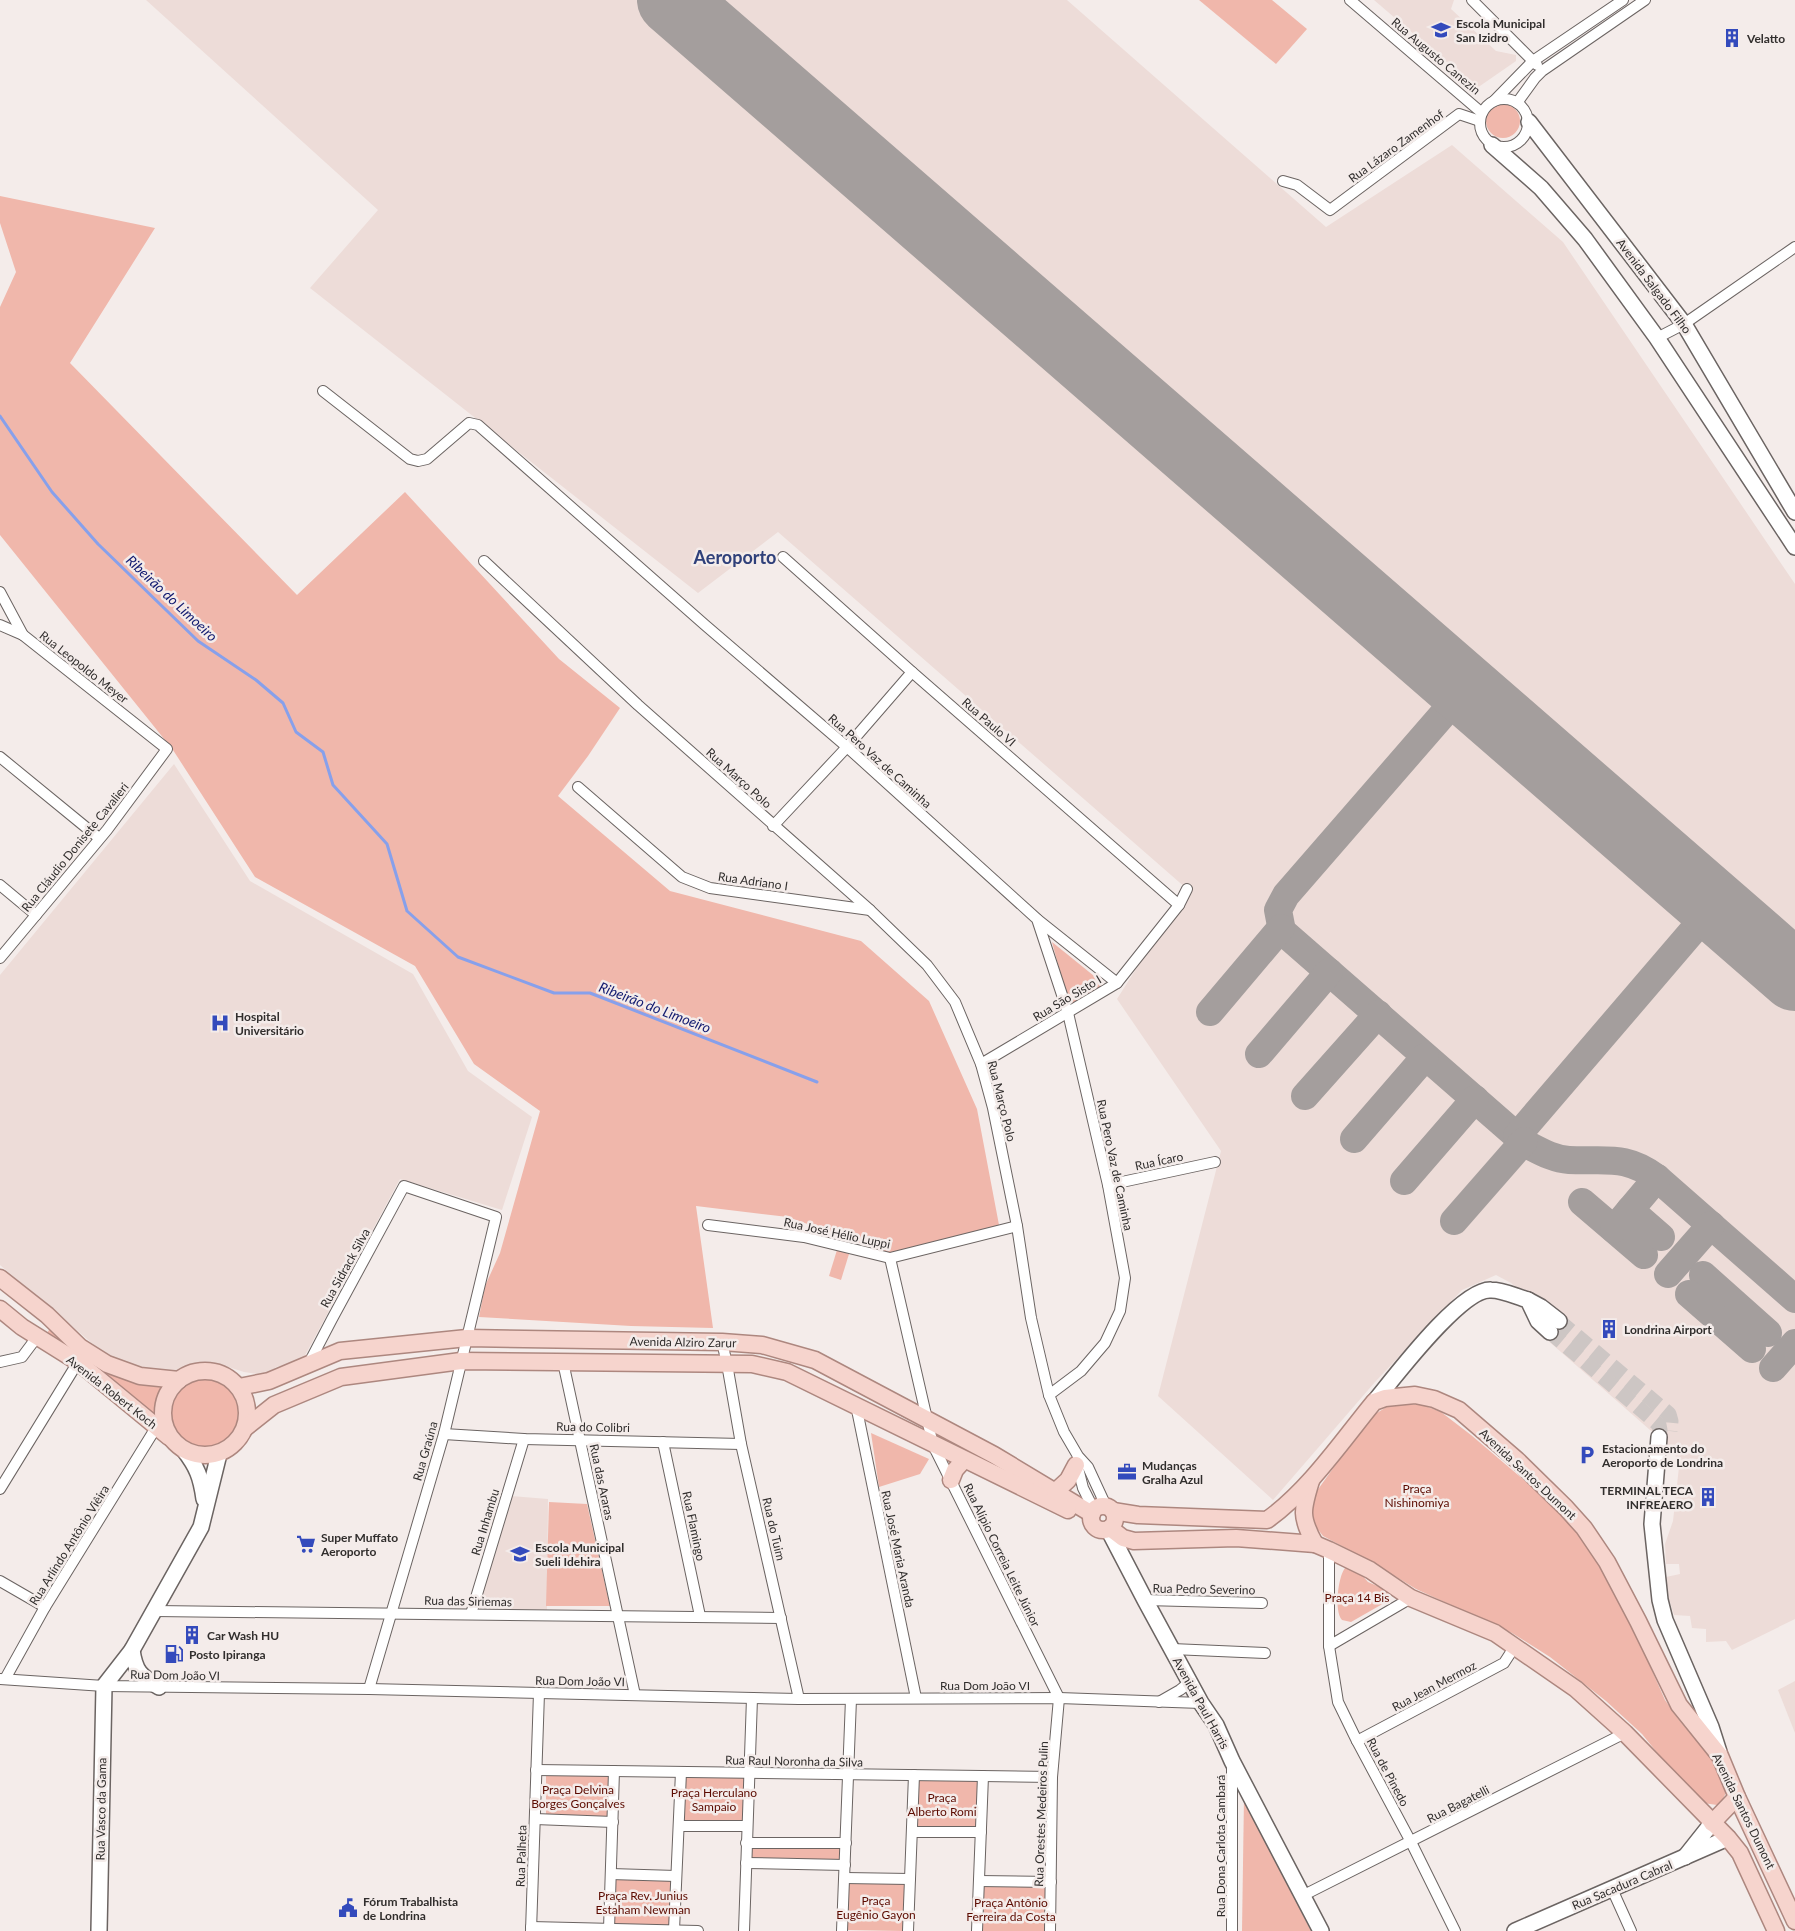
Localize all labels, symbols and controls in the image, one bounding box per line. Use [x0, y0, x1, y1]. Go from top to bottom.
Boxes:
street label: Rua Augusto Canezin [1388, 14, 1484, 98]
place label: Escola Municipal San Izidro [1456, 16, 1545, 45]
school or university icon: Escola Municipal San Izidro [1430, 19, 1452, 41]
building icon: Velatto [1721, 27, 1743, 49]
place label: Velatto [1746, 31, 1785, 46]
street label: Rua Lázaro Zamenhof [1345, 106, 1447, 186]
street label: Avenida Salgado Filho [1613, 235, 1695, 337]
district label: Aeroporto [693, 546, 776, 568]
water label: Ribeirão do Limoeiro [123, 551, 221, 645]
street label: Rua Leopoldo Meyer [37, 628, 132, 707]
street label: Rua Paulo VI [959, 695, 1019, 749]
street label: Rua Pero Vaz de Caminha [825, 711, 935, 811]
street label: Rua Março Polo [703, 745, 775, 811]
street label: Rua Cláudio Donisete Cavalieri [18, 779, 132, 915]
street label: Rua Adriano I [717, 869, 789, 893]
street label: Rua São Sisto I [1030, 972, 1104, 1024]
water label: Ribeirão do Limoeiro [597, 978, 713, 1036]
place label: Hospital Universitário [235, 1009, 304, 1038]
hospital icon: Hospital Universitário [209, 1012, 231, 1034]
street label: Rua Março Polo [985, 1059, 1019, 1143]
street label: Rua Pero Vaz de Caminha [1094, 1098, 1136, 1232]
street label: Rua Ícaro [1134, 1149, 1185, 1173]
street label: Rua José Hélio Luppi [782, 1214, 892, 1252]
street label: Rua Sidrack Silva [317, 1226, 373, 1310]
building icon: Londrina Airport [1598, 1318, 1620, 1340]
place label: Londrina Airport [1624, 1322, 1712, 1337]
street label: Avenida Alziro Zarur [630, 1334, 737, 1350]
street label: Avenida Robert Koch [64, 1352, 160, 1432]
street label: Rua Graúna [409, 1419, 441, 1483]
street label: Rua do Colibri [556, 1419, 630, 1435]
street label: Avenida Santos Dumont [1476, 1425, 1580, 1523]
place label: Estacionamento do Aeroporto de Londrina [1601, 1441, 1723, 1470]
street label: Rua das Araras [587, 1443, 617, 1521]
parking icon: Estacionamento do Aeroporto de Londrina [1576, 1444, 1598, 1466]
place label: Mudanças Gralha Azul [1142, 1458, 1203, 1487]
office icon: Mudanças Gralha Azul [1116, 1461, 1138, 1483]
street label: Rua Alípio Correia Leite Júnior [961, 1481, 1044, 1630]
park label: Praça Nishinomiya [1384, 1481, 1450, 1510]
street label: Rua Arlíndo Antônio Viêira [26, 1482, 112, 1608]
place label: TERMINAL TECA INFREAERO [1600, 1483, 1694, 1512]
building icon: TERMINAL TECA INFREAERO [1697, 1486, 1719, 1508]
street label: Rua Inhambu [468, 1487, 502, 1557]
street label: Rua José Maria Aranda [878, 1489, 918, 1609]
street label: Rua Flamingo [679, 1490, 709, 1562]
street label: Rua do Tuim [759, 1496, 789, 1562]
place label: Super Muffato Aeroporto [320, 1530, 398, 1559]
supermarket icon: Super Muffato Aeroporto [295, 1533, 317, 1555]
place label: Escola Municipal Sueli Idehira [535, 1540, 624, 1569]
school or university icon: Escola Municipal Sueli Idehira [509, 1543, 531, 1565]
street label: Rua Pedro Severino [1153, 1581, 1256, 1597]
park label: Praça 14 Bis [1325, 1590, 1389, 1605]
street label: Rua das Siriemas [424, 1593, 512, 1609]
building icon: Car Wash HU [181, 1624, 203, 1646]
place label: Car Wash HU [207, 1628, 279, 1643]
fuel station icon: Posto Ipiranga [163, 1643, 185, 1665]
place label: Posto Ipiranga [189, 1647, 266, 1662]
street label: Avenida Paul Harris [1170, 1654, 1232, 1752]
street label: Rua Jean Mermoz [1389, 1657, 1479, 1715]
street label: Rua Dom João VI [130, 1667, 220, 1683]
street label: Rua Dom João VI [535, 1673, 625, 1689]
street label: Rua Dom João VI [940, 1678, 1030, 1693]
street label: Rua de Pinedo [1364, 1735, 1412, 1809]
street label: Rua Orestes Medeiros Pulin [1031, 1741, 1051, 1887]
street label: Avenida Santos Dumont [1709, 1751, 1779, 1872]
street label: Rua Raul Noronha da Silva [725, 1752, 863, 1770]
street label: Rua Vasco da Gama [93, 1757, 109, 1861]
street label: Rua Dona Carlota Cambará [1213, 1775, 1228, 1917]
park label: Praça Delvina Borges Gonçalves [531, 1782, 625, 1811]
street label: Rua Bagatelli [1424, 1782, 1492, 1826]
park label: Praça Herculano Sampaio [671, 1785, 757, 1814]
park label: Praça Alberto Romi [907, 1790, 977, 1819]
street label: Rua Palheta [512, 1825, 530, 1887]
street label: Rua Sacadura Cabral [1570, 1857, 1674, 1913]
park label: Praça Rev. Junius Estaham Newman [595, 1888, 691, 1917]
park label: Praça Eugênio Gayon [836, 1893, 916, 1922]
place label: Fórum Trabalhista de Londrina [363, 1894, 458, 1923]
park label: Praça Antônio Ferreira da Costa [966, 1895, 1056, 1924]
public building icon: Fórum Trabalhista de Londrina [337, 1897, 359, 1919]

